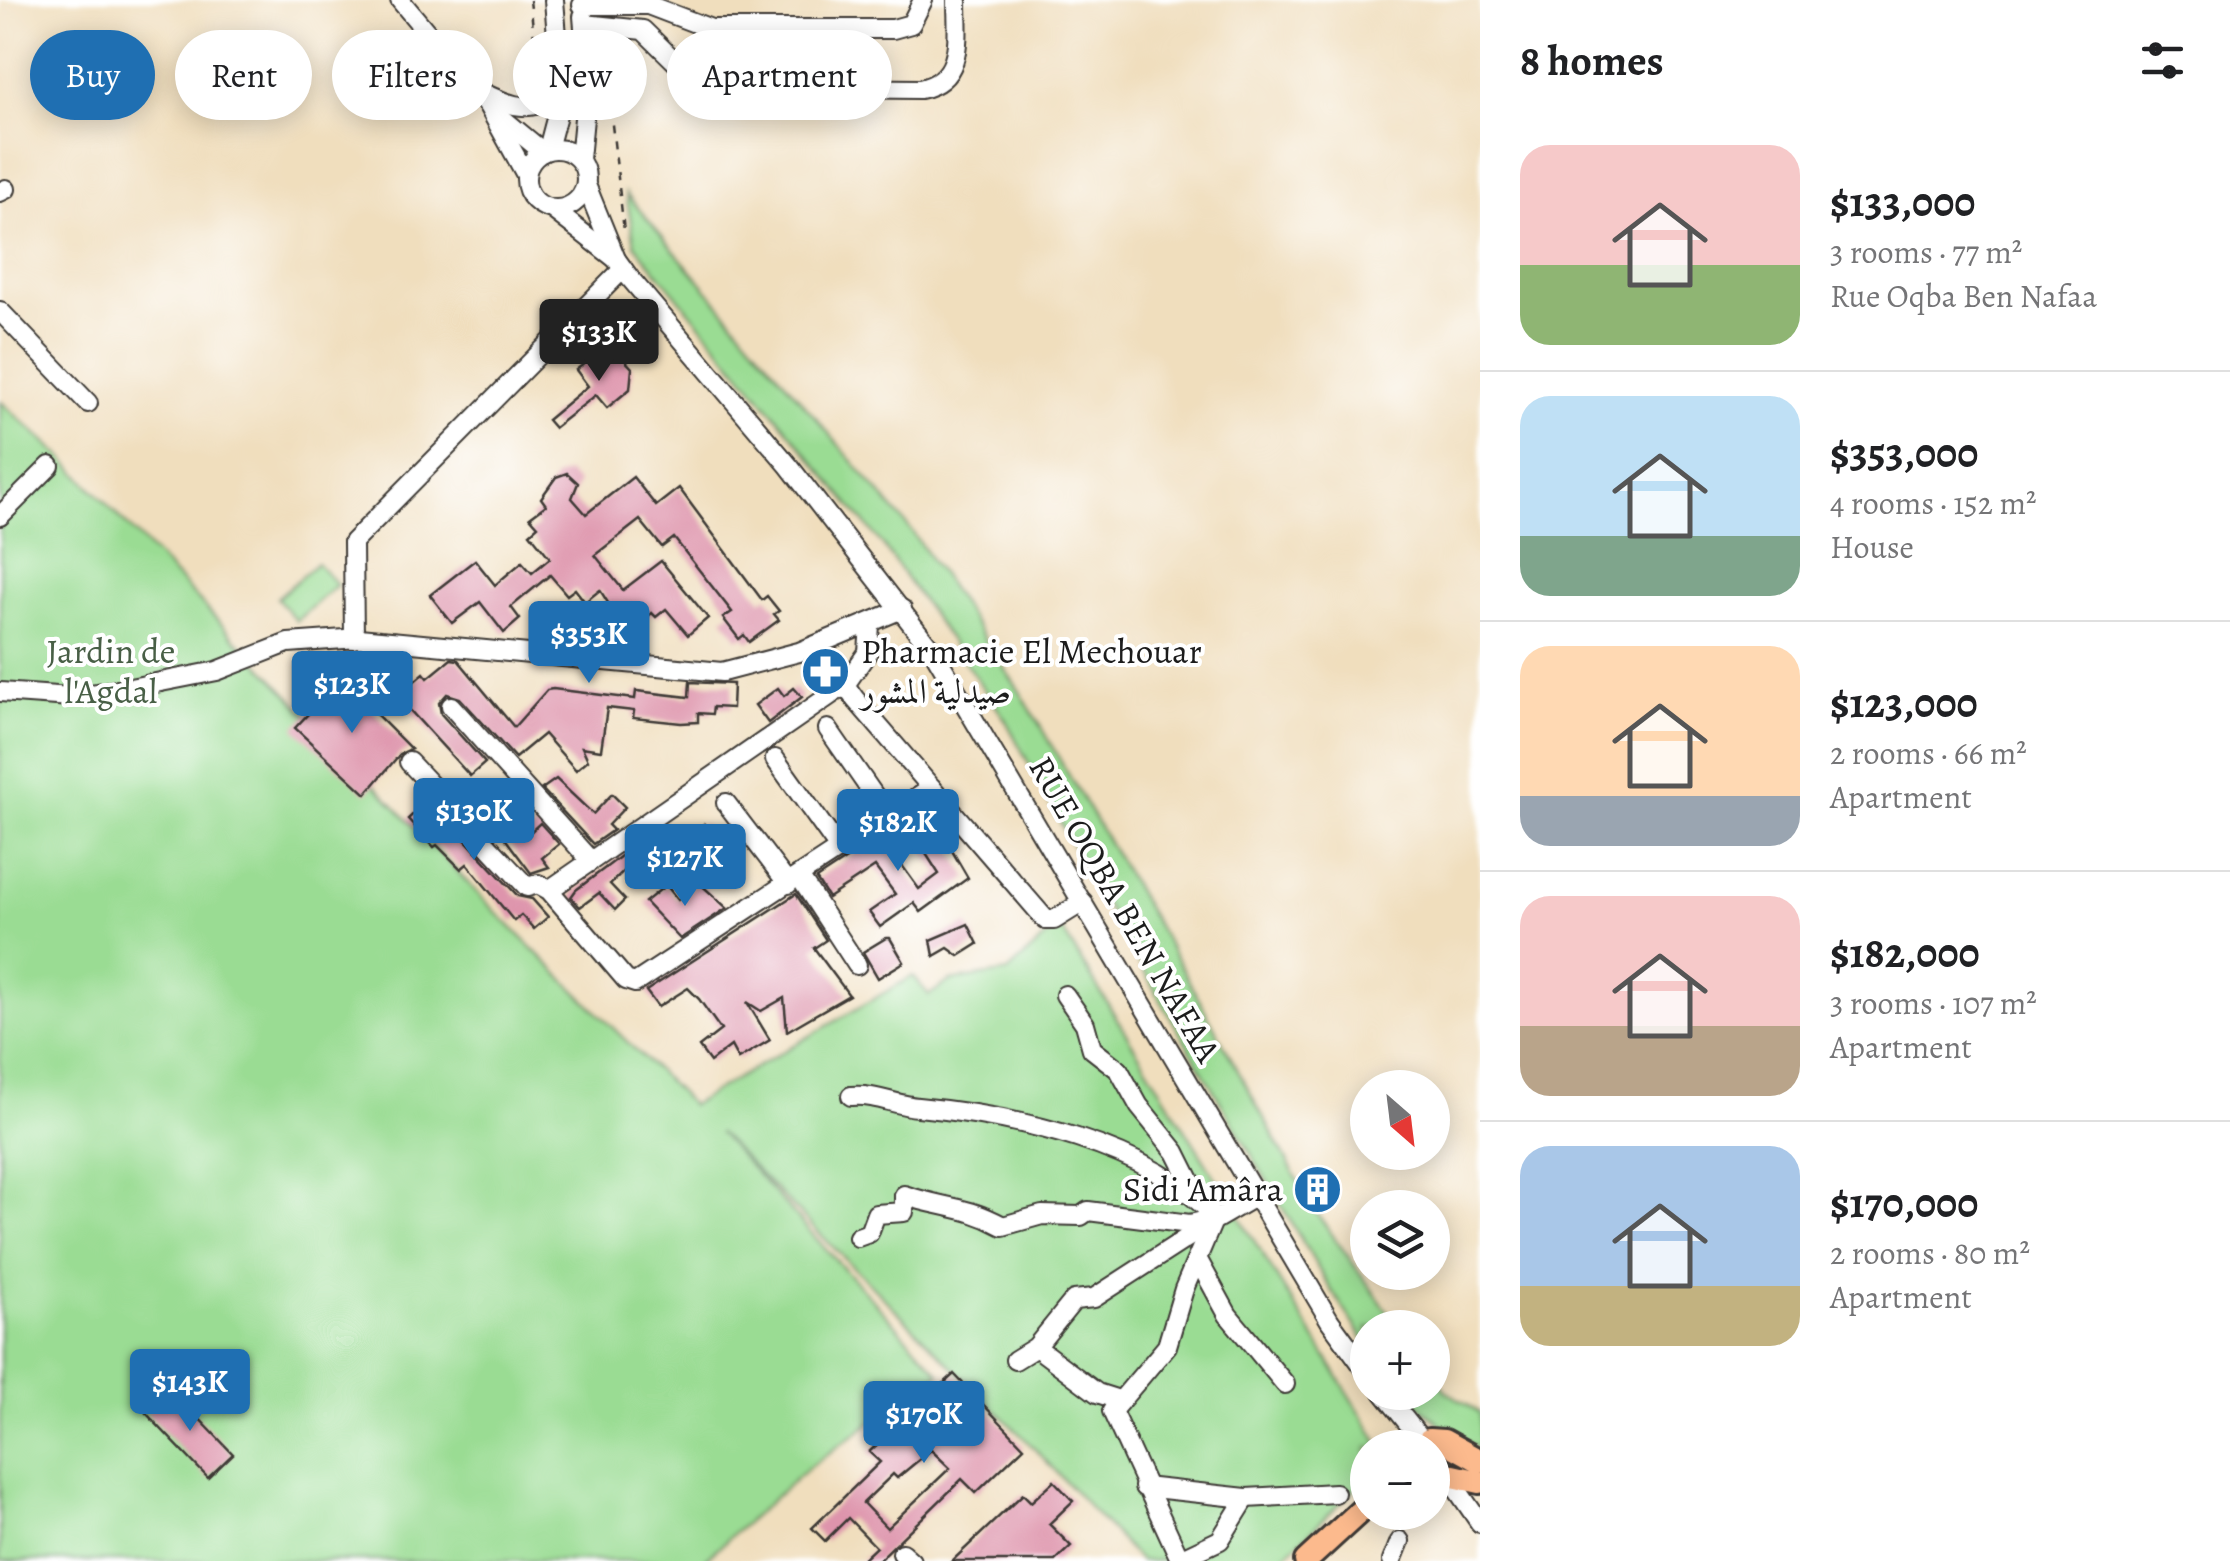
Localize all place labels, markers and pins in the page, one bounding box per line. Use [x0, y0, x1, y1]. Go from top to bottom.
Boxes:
pin: $133K [529, 299, 669, 384]
pin: $353K [519, 601, 659, 686]
place label: Pharmacie El Mechouar صيدلية المشور [858, 627, 1202, 715]
pharmacy icon: Pharmacie El Mechouar صيدلية المشور [800, 645, 852, 697]
pin: $123K [282, 651, 422, 736]
pin: $130K [404, 778, 544, 863]
pin: $182K [828, 789, 968, 874]
pin: $127K [615, 824, 755, 909]
building icon: Sidi 'Amâra [1292, 1163, 1344, 1215]
place label: Sidi 'Amâra [1123, 1165, 1284, 1213]
pin: $143K [120, 1349, 260, 1434]
pin: $170K [854, 1381, 994, 1466]

